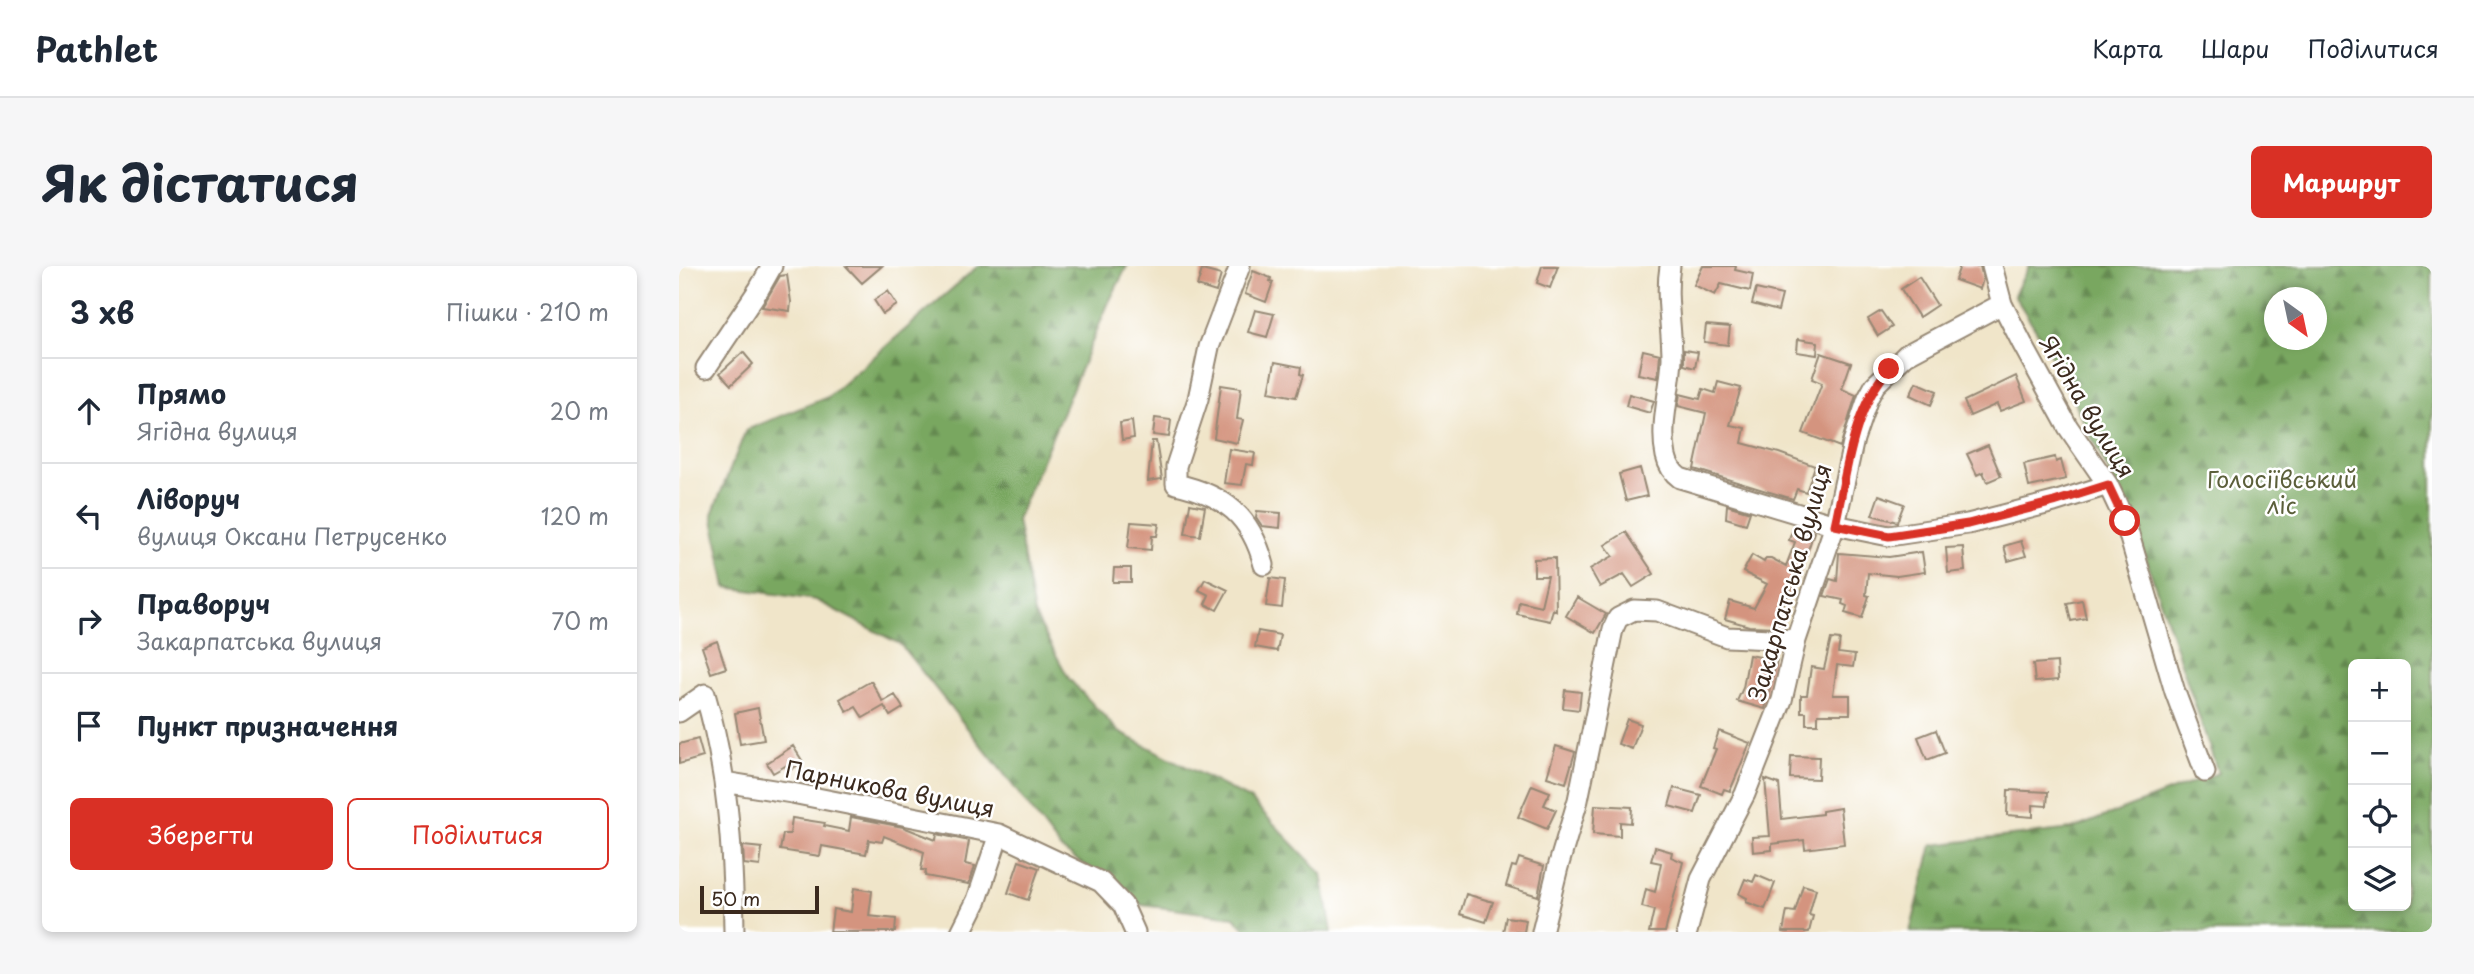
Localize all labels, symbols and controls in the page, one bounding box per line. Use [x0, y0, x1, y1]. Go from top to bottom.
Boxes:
text: Pathlet [35, 23, 158, 73]
text: Карта [2092, 30, 2163, 66]
text: Шари [2201, 30, 2270, 66]
text: Поділитися [2308, 30, 2439, 66]
text: Як дістатися [42, 145, 359, 219]
button: Маршрут [2251, 146, 2432, 218]
north arrow [2264, 287, 2327, 350]
text: 3 хв [70, 289, 134, 334]
text: Пішки · 210 m [446, 294, 609, 329]
street label: Ягідна вулиця [2032, 328, 2144, 484]
route end [1873, 353, 1904, 384]
text: Прямо [137, 374, 226, 413]
icon: ahead [70, 392, 108, 430]
text: 20 m [550, 393, 609, 428]
text: Ягідна вулиця [137, 413, 298, 448]
street label: Закарпатська вулиця [1738, 459, 1840, 705]
park label: Голосіївський ліс [2207, 461, 2357, 522]
text: Ліворуч [137, 479, 240, 518]
icon: left [70, 497, 108, 535]
text: 120 m [541, 498, 609, 533]
route start [2109, 505, 2140, 536]
text: вулиця Оксани Петрусенко [137, 518, 447, 553]
text: Праворуч [137, 584, 270, 623]
icon: right [70, 602, 108, 640]
text: 70 m [551, 603, 609, 638]
text: Закарпатська вулиця [137, 623, 382, 658]
map controls [2348, 659, 2411, 911]
button: + [2348, 659, 2411, 722]
text: Пункт призначення [137, 706, 398, 745]
icon: arrive [70, 707, 108, 745]
button: − [2348, 722, 2411, 785]
street label: Парникова вулиця [782, 751, 998, 825]
button: locate [2348, 785, 2411, 848]
button: Зберегти [70, 798, 333, 870]
button: Поділитися [347, 798, 609, 870]
button: layers [2348, 848, 2411, 911]
scale bar [700, 883, 819, 915]
text: 50 m [711, 884, 760, 912]

